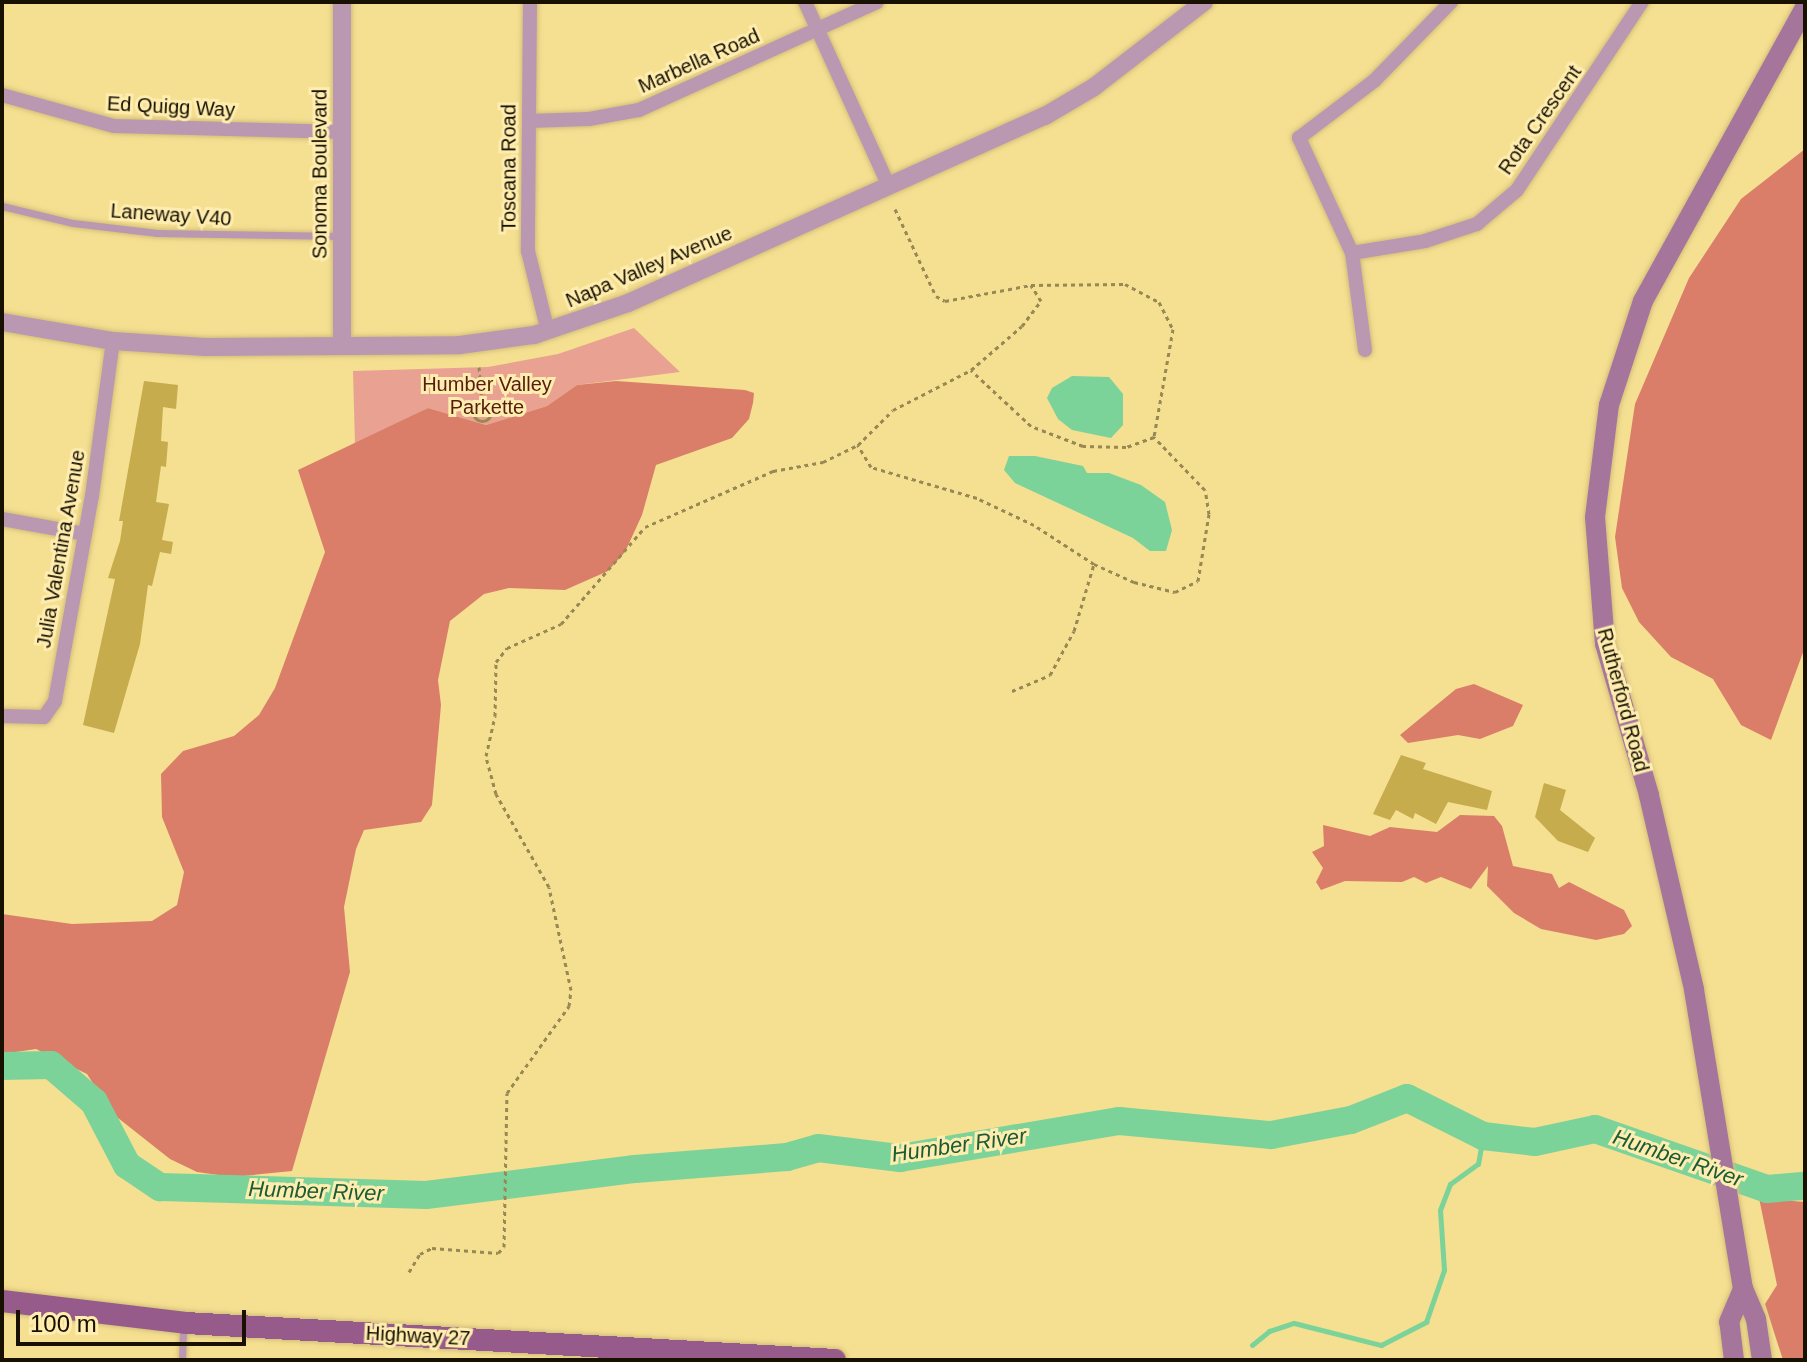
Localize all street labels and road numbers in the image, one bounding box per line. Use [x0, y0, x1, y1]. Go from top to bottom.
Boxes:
street label: Marbella Road [635, 24, 763, 98]
street label: Rota Crescent [1494, 61, 1586, 179]
street label: Sonoma Boulevard [308, 89, 332, 259]
street label: Ed Quigg Way [106, 92, 236, 122]
street label: Toscana Road [497, 104, 521, 232]
street label: Laneway V40 [110, 199, 232, 231]
street label: Napa Valley Avenue [562, 221, 736, 313]
street label: Julia Valentina Avenue [32, 448, 90, 650]
street label: Rutherford Road [1592, 625, 1654, 775]
street label: Highway 27 [365, 1321, 471, 1351]

